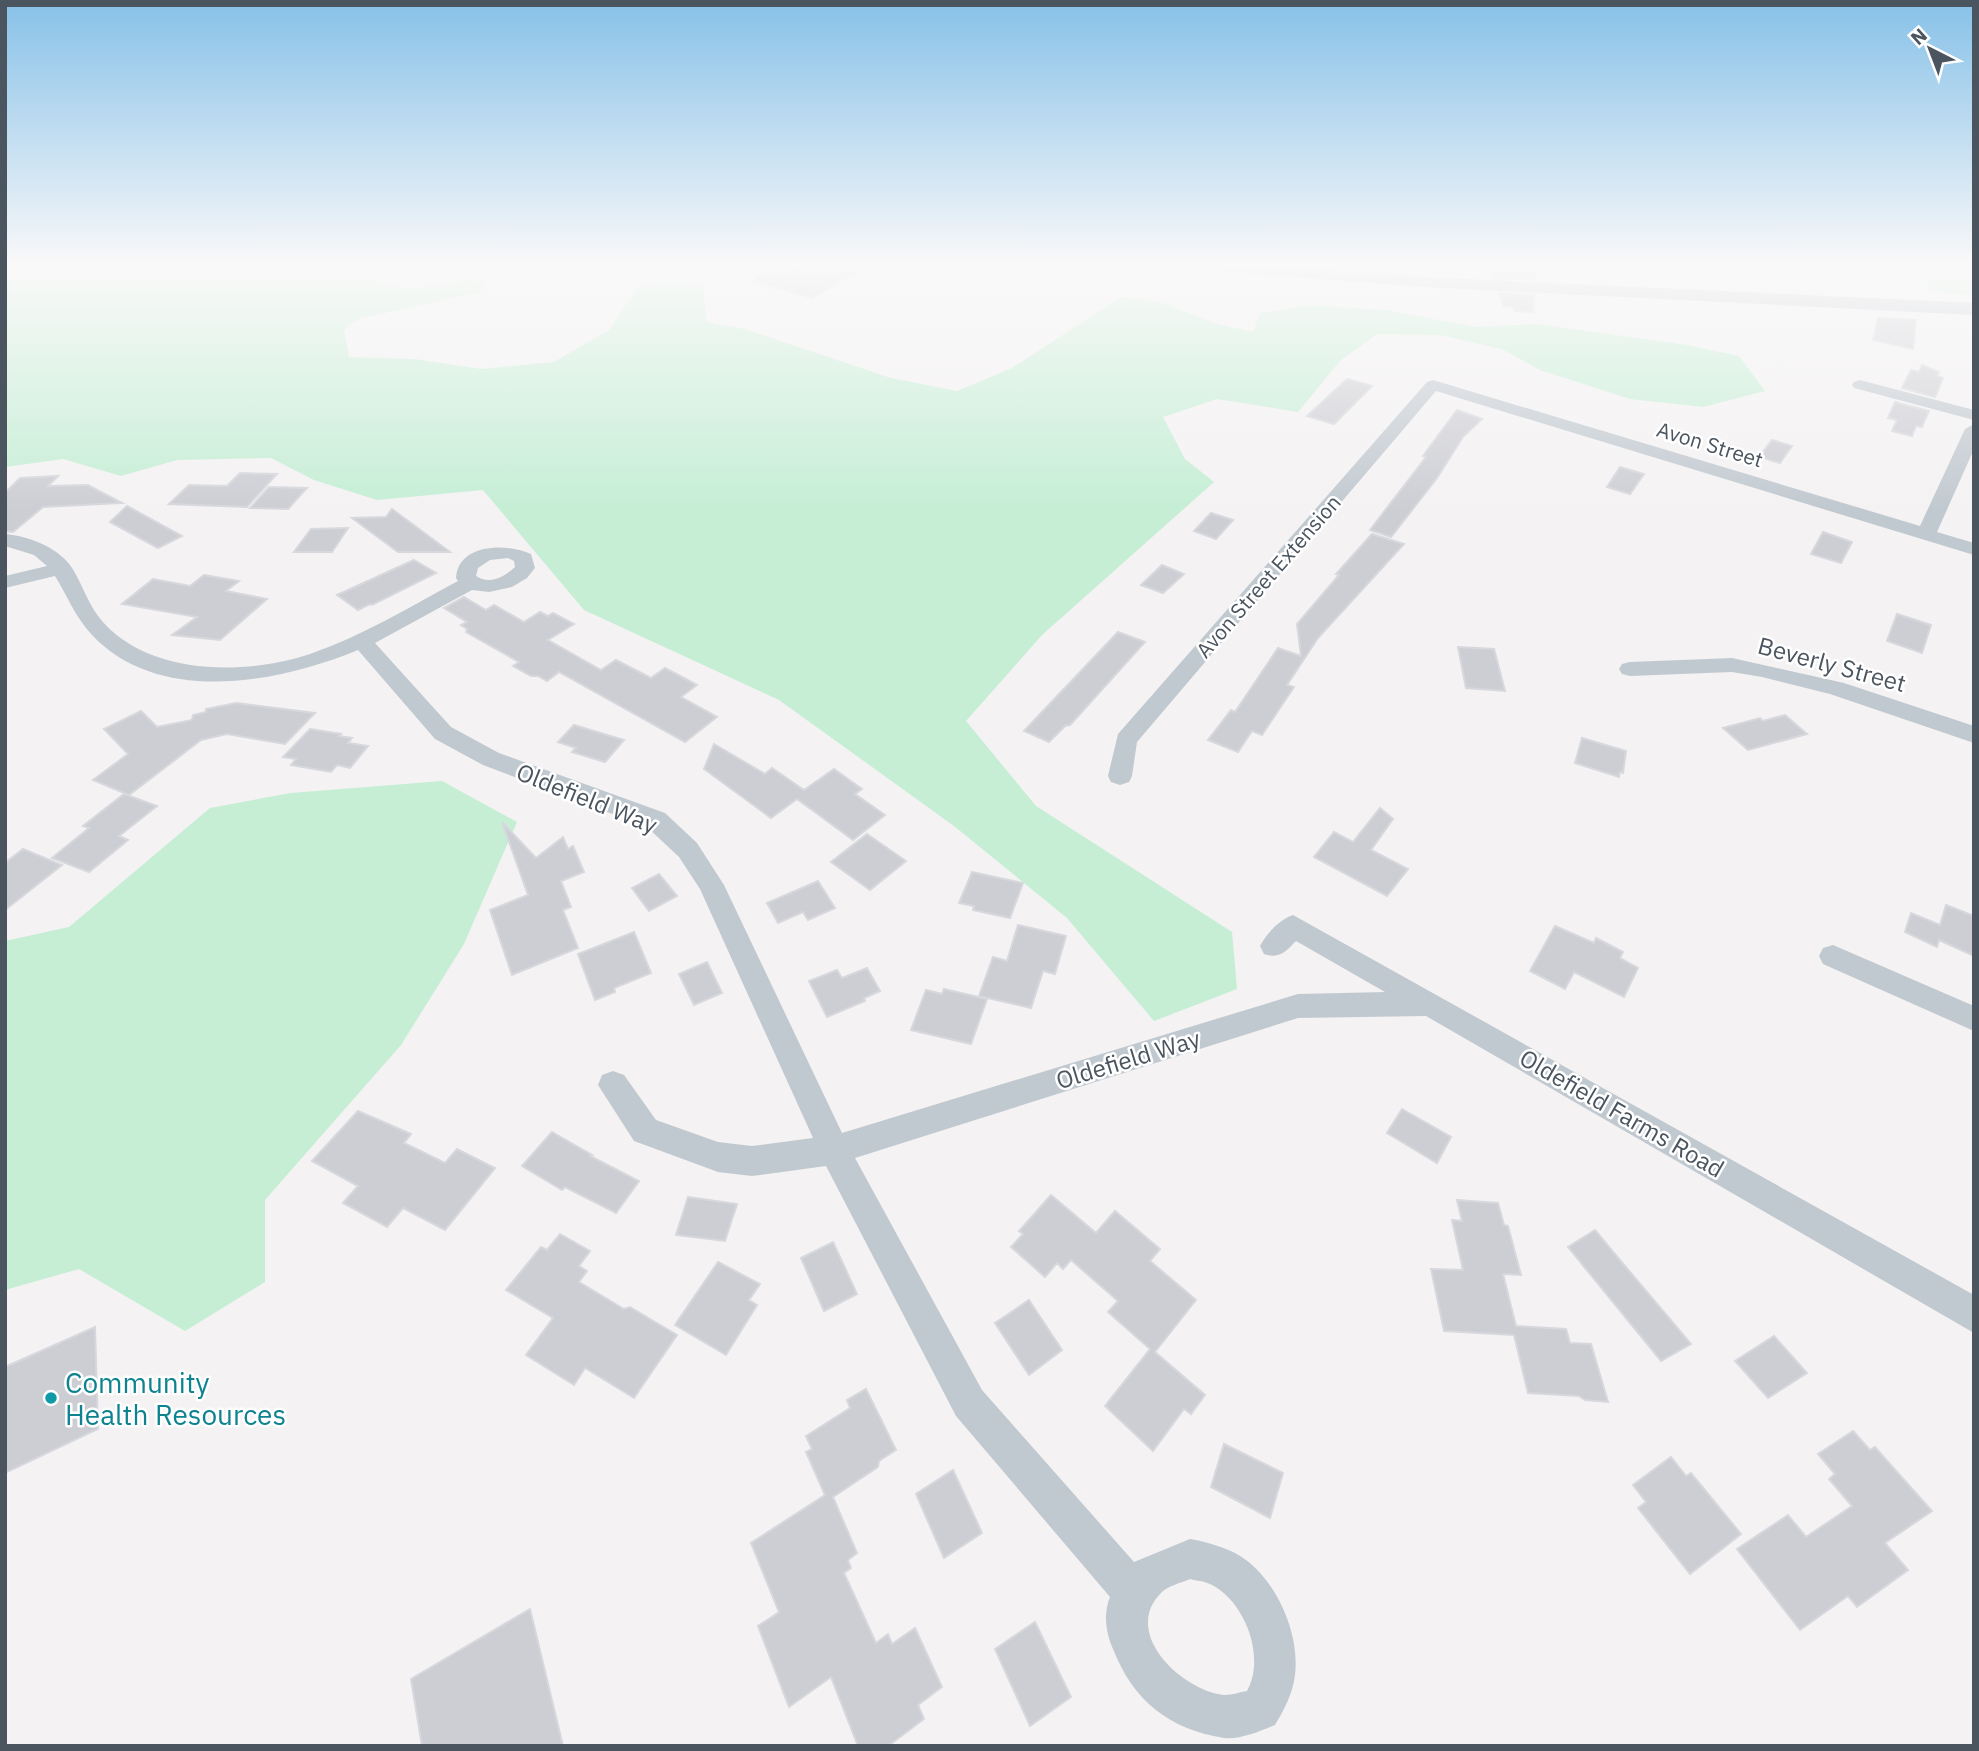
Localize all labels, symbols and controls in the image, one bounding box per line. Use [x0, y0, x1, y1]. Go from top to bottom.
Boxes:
north arrow [1895, 14, 1965, 84]
text: N [1905, 23, 1932, 50]
street label: Avon Street [1654, 415, 1766, 473]
street label: Avon Street Extension [1189, 489, 1347, 663]
street label: Beverly Street [1754, 629, 1910, 699]
street label: Oldefield Way [512, 755, 662, 841]
street label: Oldefield Way [1052, 1022, 1204, 1096]
street label: Oldefield Farms Road [1514, 1041, 1730, 1185]
place label: Community Health Resources [65, 1364, 286, 1433]
marker: Community Health Resources [43, 1390, 59, 1406]

